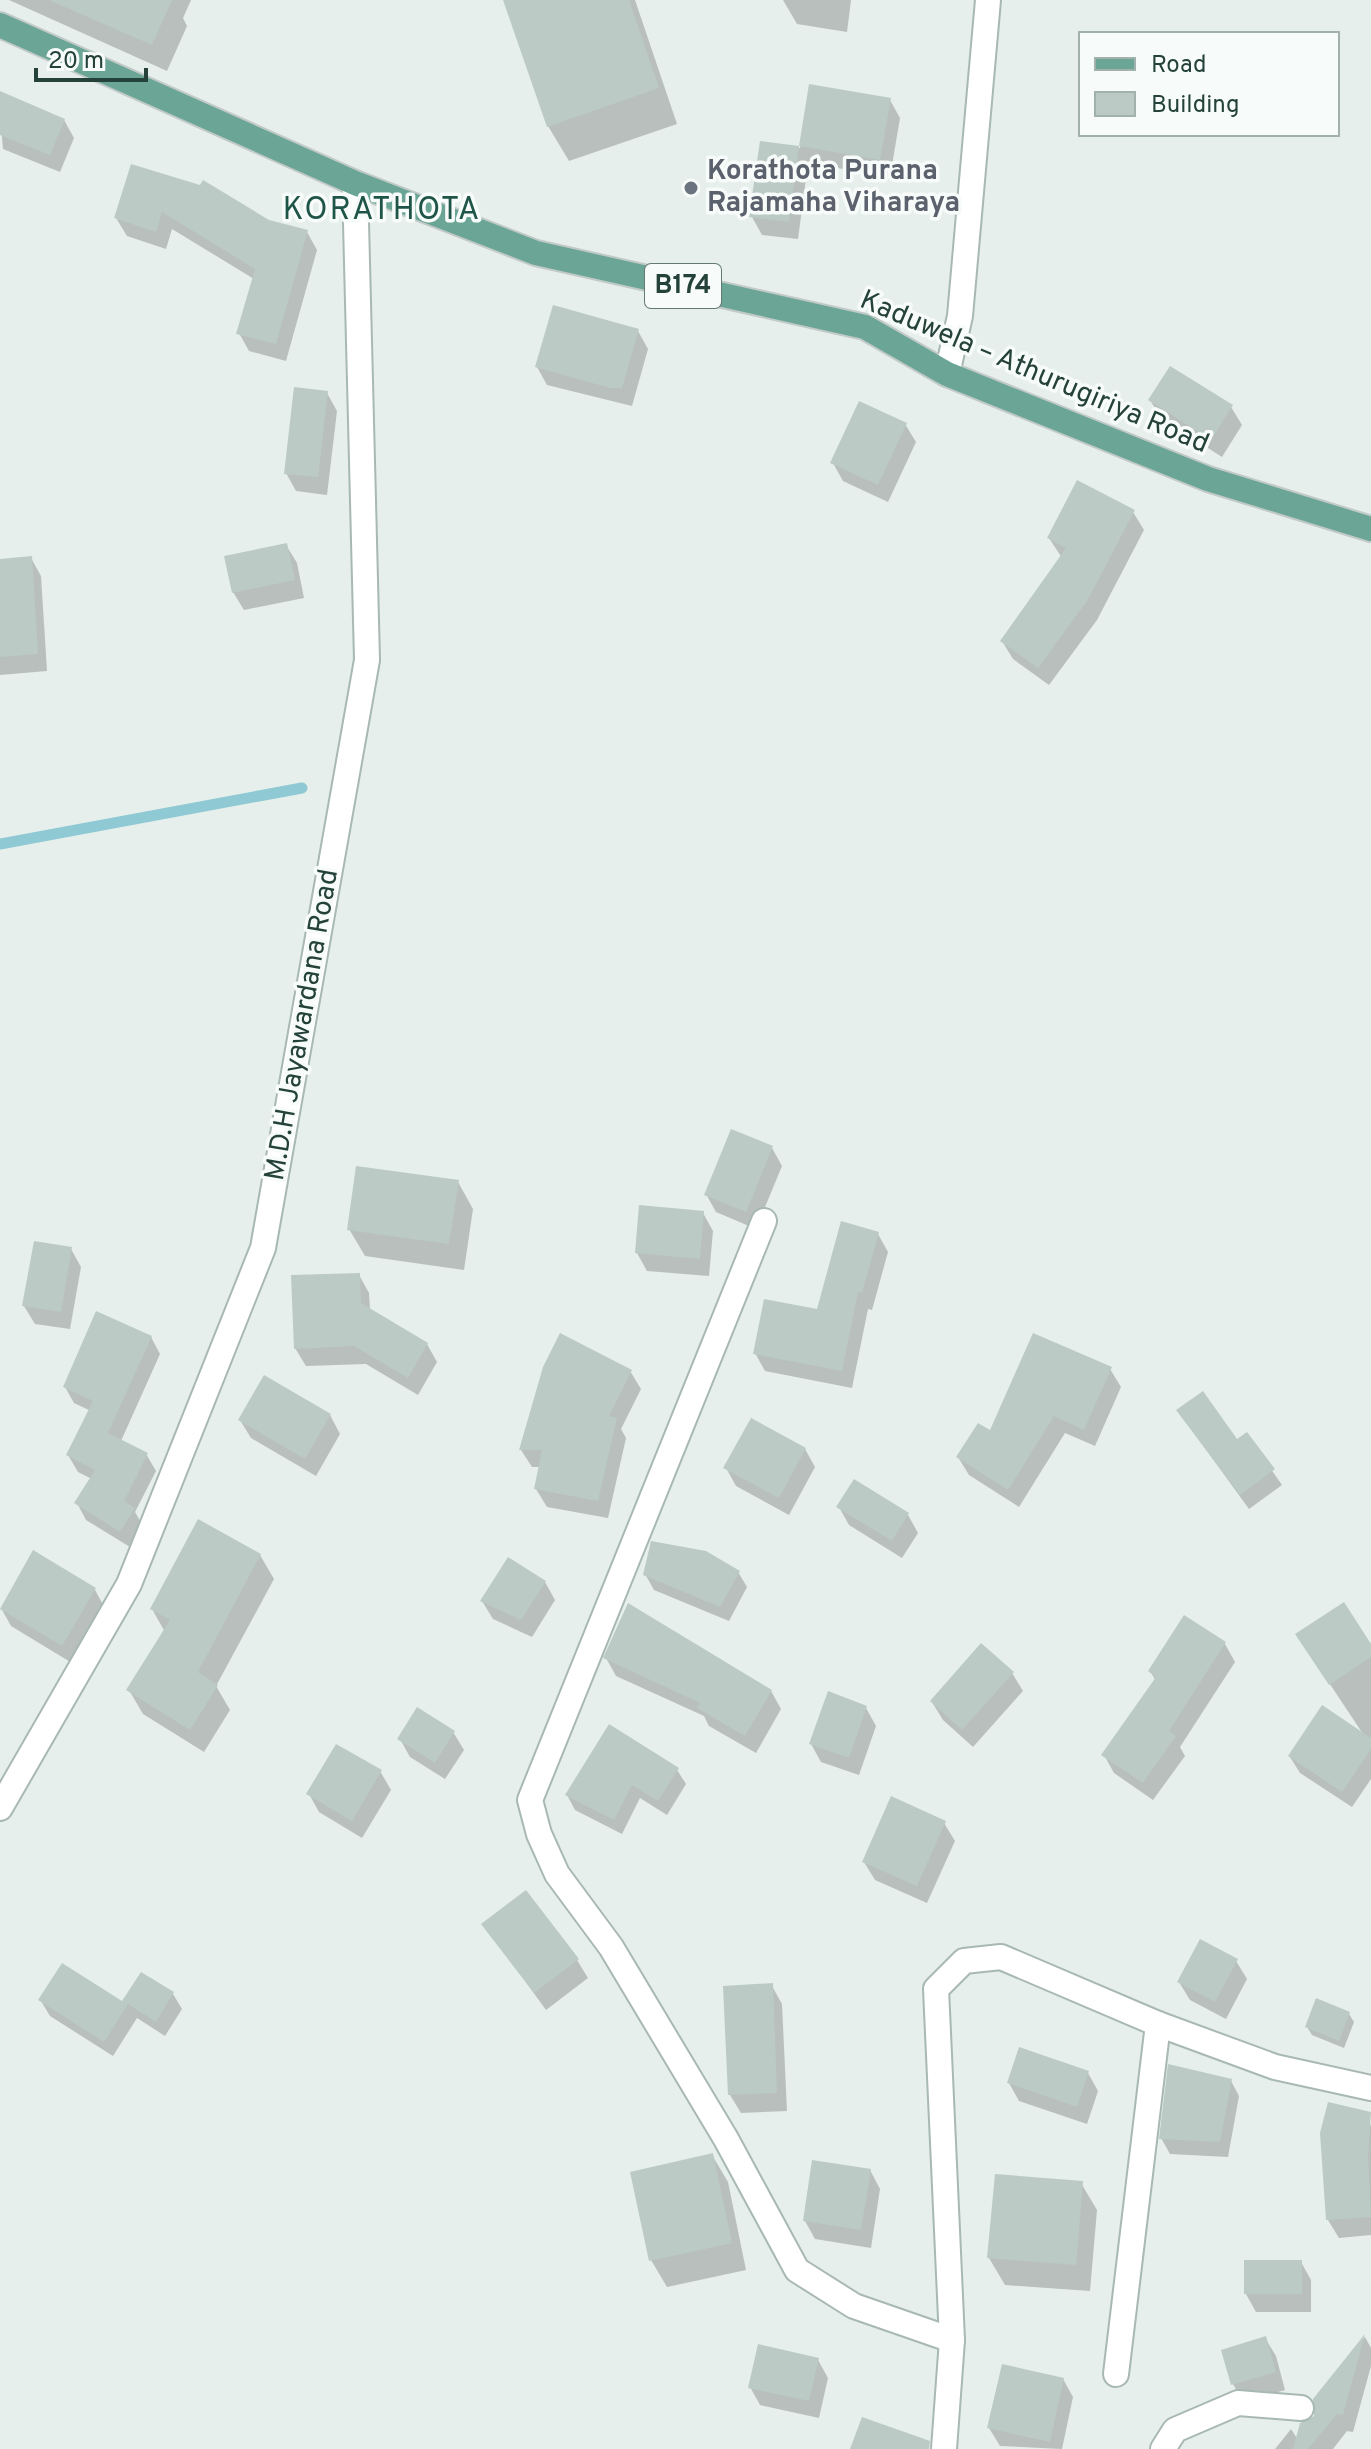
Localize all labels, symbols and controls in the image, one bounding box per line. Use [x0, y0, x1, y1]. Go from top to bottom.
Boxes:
scale bar [36, 32, 146, 82]
legend [1079, 32, 1339, 136]
text: 20 m [48, 47, 104, 77]
text: Road [1151, 51, 1207, 81]
text: Building [1151, 91, 1240, 121]
place label: Korathota Purana Rajamaha Viharaya [707, 154, 960, 222]
marker: Korathota Purana Rajamaha Viharaya [682, 179, 700, 197]
district label: KORATHOTA [282, 191, 482, 231]
road number: B174 [645, 264, 721, 308]
street label: Kaduwela – Athurugiriya Road [854, 283, 1214, 463]
street label: M.D.H Jayawardana Road [258, 866, 348, 1184]

